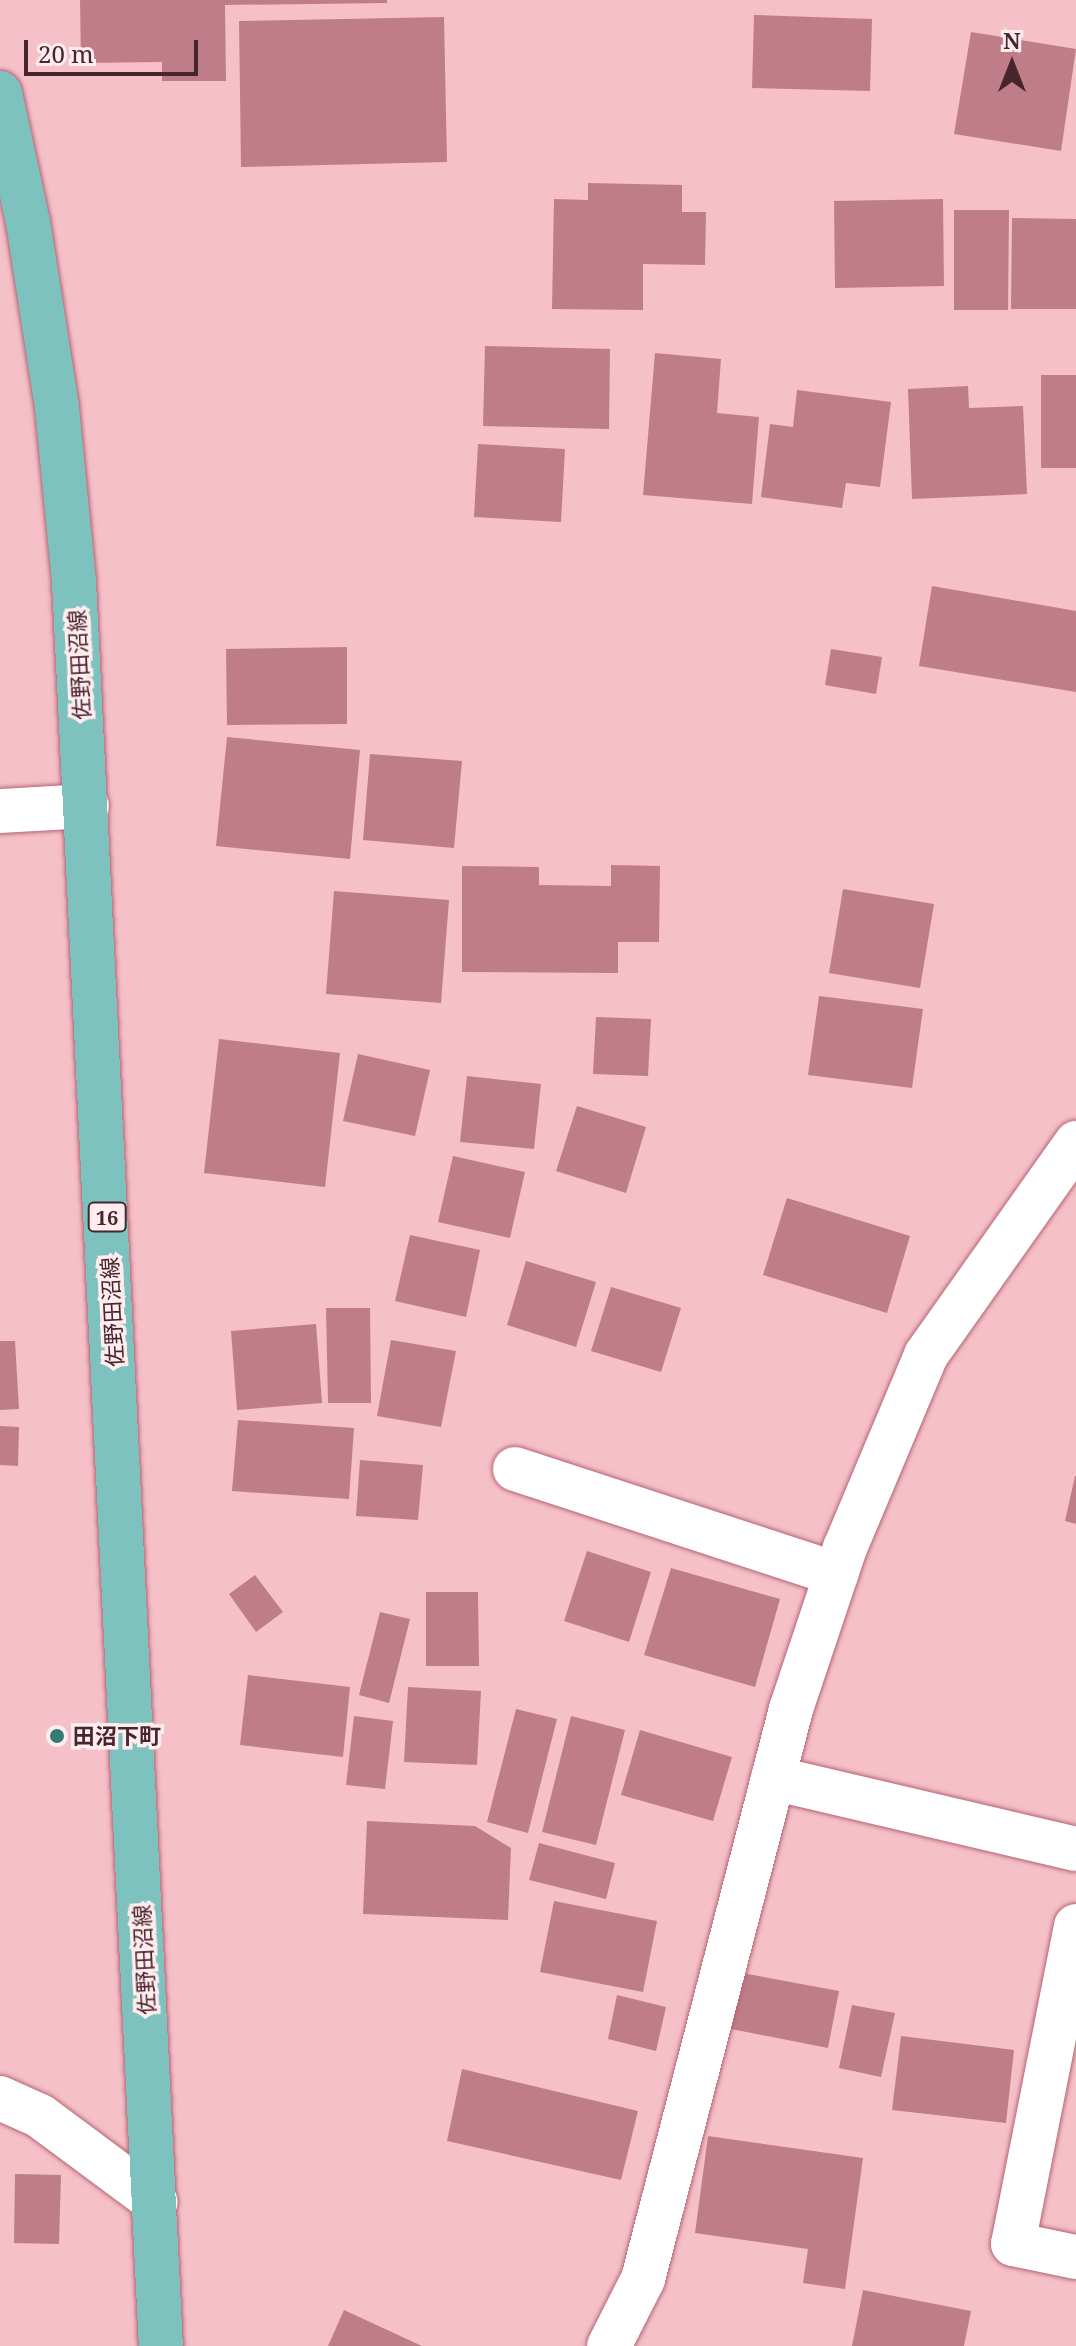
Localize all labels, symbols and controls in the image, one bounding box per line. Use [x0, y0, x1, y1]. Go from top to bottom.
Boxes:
scale bar [28, 24, 202, 74]
north arrow [972, 24, 1052, 104]
text: N [1003, 25, 1021, 55]
text: 20 m [38, 37, 94, 70]
street label: 佐野田沼線 [63, 609, 95, 721]
road number: 16 [87, 1201, 127, 1233]
street label: 佐野田沼線 [96, 1256, 128, 1368]
place label: 田沼下町 [73, 1723, 161, 1749]
marker: 田沼下町 [48, 1727, 66, 1745]
street label: 佐野田沼線 [128, 1904, 160, 2016]

